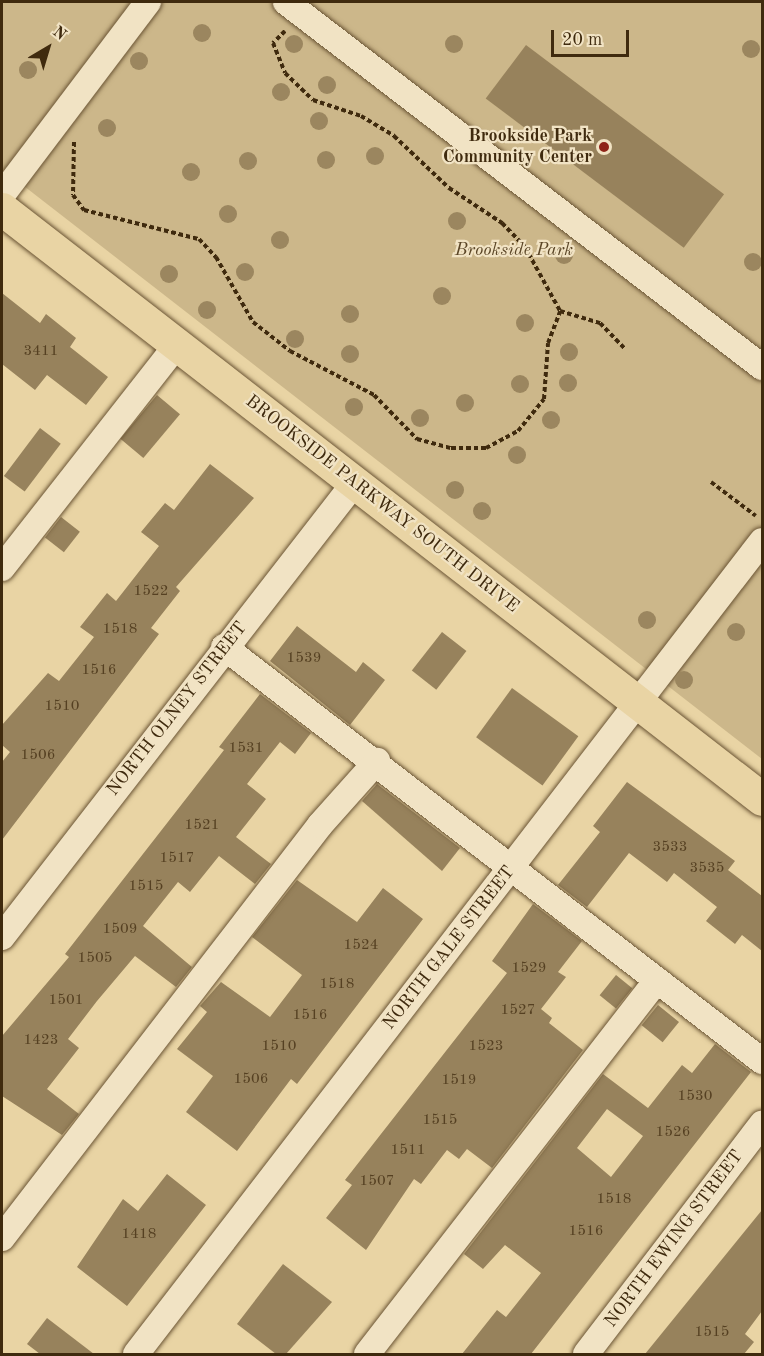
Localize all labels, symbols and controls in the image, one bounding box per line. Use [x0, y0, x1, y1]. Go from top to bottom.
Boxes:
north arrow [18, 18, 78, 78]
scale bar [554, 18, 632, 56]
text: N [49, 24, 69, 44]
text: 20 m [562, 31, 602, 49]
place label: Brookside Park Community Center [443, 126, 592, 168]
marker: Brookside Park Community Center [597, 140, 611, 154]
park label: Brookside Park [455, 239, 573, 261]
house number: 3411 [24, 343, 58, 361]
street label: BROOKSIDE PARKWAY SOUTH DRIVE [241, 390, 523, 618]
house number: 1522 [134, 583, 168, 601]
street label: NORTH OLNEY STREET [102, 618, 252, 800]
house number: 1518 [103, 621, 137, 639]
house number: 1539 [287, 650, 321, 668]
house number: 1516 [82, 662, 116, 680]
house number: 1510 [45, 698, 79, 716]
house number: 1531 [229, 740, 263, 758]
house number: 1506 [21, 747, 55, 765]
house number: 1521 [185, 817, 219, 835]
house number: 3533 [653, 839, 687, 857]
house number: 1517 [160, 850, 194, 868]
house number: 3535 [690, 860, 724, 878]
street label: NORTH GALE STREET [378, 862, 520, 1034]
house number: 1515 [129, 878, 163, 896]
house number: 1509 [103, 921, 137, 939]
house number: 1524 [344, 937, 378, 955]
house number: 1505 [78, 950, 112, 968]
house number: 1529 [512, 960, 546, 978]
house number: 1518 [320, 976, 354, 994]
house number: 1501 [49, 992, 83, 1010]
house number: 1527 [501, 1002, 535, 1020]
house number: 1516 [293, 1007, 327, 1025]
house number: 1423 [24, 1032, 58, 1050]
house number: 1510 [262, 1038, 296, 1056]
house number: 1523 [469, 1038, 503, 1056]
house number: 1506 [234, 1071, 268, 1089]
house number: 1519 [442, 1072, 476, 1090]
house number: 1530 [678, 1088, 712, 1106]
house number: 1515 [423, 1112, 457, 1130]
house number: 1526 [656, 1124, 690, 1142]
house number: 1511 [391, 1142, 425, 1160]
street label: NORTH EWING STREET [600, 1146, 748, 1332]
house number: 1507 [360, 1173, 394, 1191]
house number: 1518 [597, 1191, 631, 1209]
house number: 1516 [569, 1223, 603, 1241]
house number: 1418 [122, 1226, 156, 1244]
house number: 1515 [695, 1324, 729, 1342]

